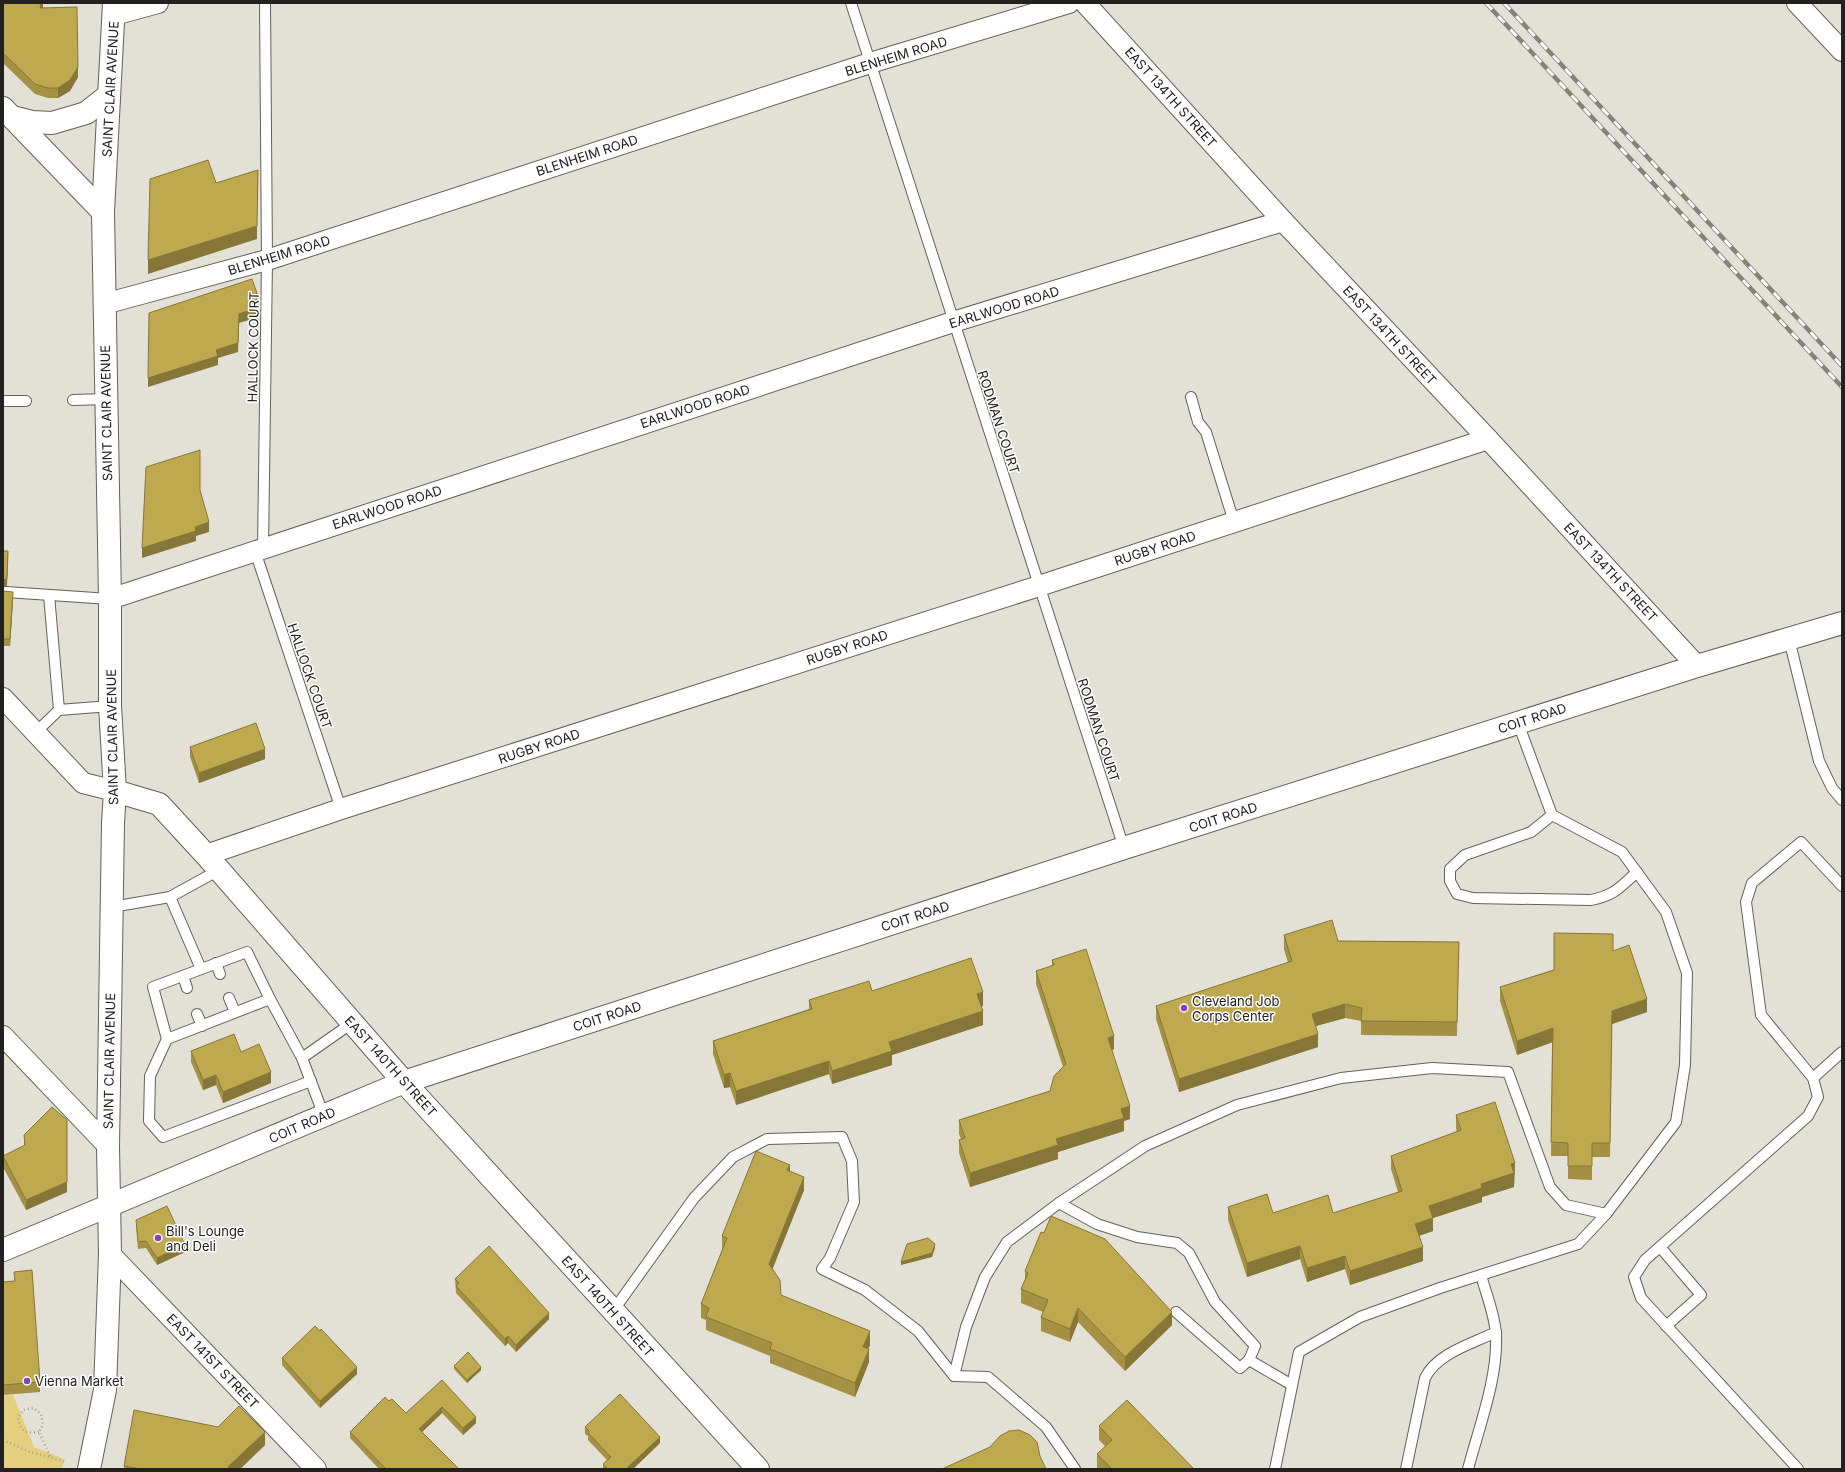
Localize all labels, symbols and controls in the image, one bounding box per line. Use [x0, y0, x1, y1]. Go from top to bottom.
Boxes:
street label: SAINT CLAIR AVENUE [98, 21, 122, 157]
street label: BLENHEIM ROAD [843, 33, 949, 79]
street label: EAST 134TH STREET [1122, 43, 1220, 151]
street label: BLENHEIM ROAD [534, 131, 640, 179]
street label: BLENHEIM ROAD [226, 232, 332, 278]
street label: EAST 134TH STREET [1340, 282, 1440, 388]
street label: EARLWOOD ROAD [947, 283, 1061, 331]
street label: HALLOCK COURT [244, 292, 262, 402]
street label: SAINT CLAIR AVENUE [97, 345, 115, 481]
street label: RODMAN COURT [975, 368, 1023, 476]
street label: EARLWOOD ROAD [638, 381, 752, 431]
street label: EARLWOOD ROAD [330, 482, 444, 532]
street label: EAST 134TH STREET [1561, 519, 1661, 625]
street label: RUGBY ROAD [1112, 527, 1198, 569]
street label: HALLOCK COURT [284, 621, 336, 731]
street label: RUGBY ROAD [804, 626, 890, 668]
street label: SAINT CLAIR AVENUE [103, 669, 121, 805]
street label: RODMAN COURT [1075, 676, 1123, 784]
street label: COIT ROAD [1496, 699, 1568, 737]
street label: RUGBY ROAD [496, 725, 582, 767]
street label: COIT ROAD [1187, 798, 1259, 836]
street label: COIT ROAD [879, 897, 951, 935]
street label: SAINT CLAIR AVENUE [100, 993, 118, 1129]
place label: Cleveland Job Corps Center [1192, 993, 1280, 1024]
street label: COIT ROAD [571, 997, 643, 1035]
marker: Cleveland Job Corps Center [1179, 1003, 1189, 1013]
street label: EAST 140TH STREET [342, 1012, 440, 1120]
street label: COIT ROAD [266, 1104, 338, 1146]
place label: Bill's Lounge and Deli [166, 1223, 244, 1254]
marker: Bill's Lounge and Deli [153, 1233, 163, 1243]
street label: EAST 140TH STREET [559, 1252, 657, 1360]
street label: EAST 141ST STREET [164, 1310, 262, 1412]
place label: Vienna Market [35, 1373, 124, 1389]
marker: Vienna Market [22, 1376, 32, 1386]

